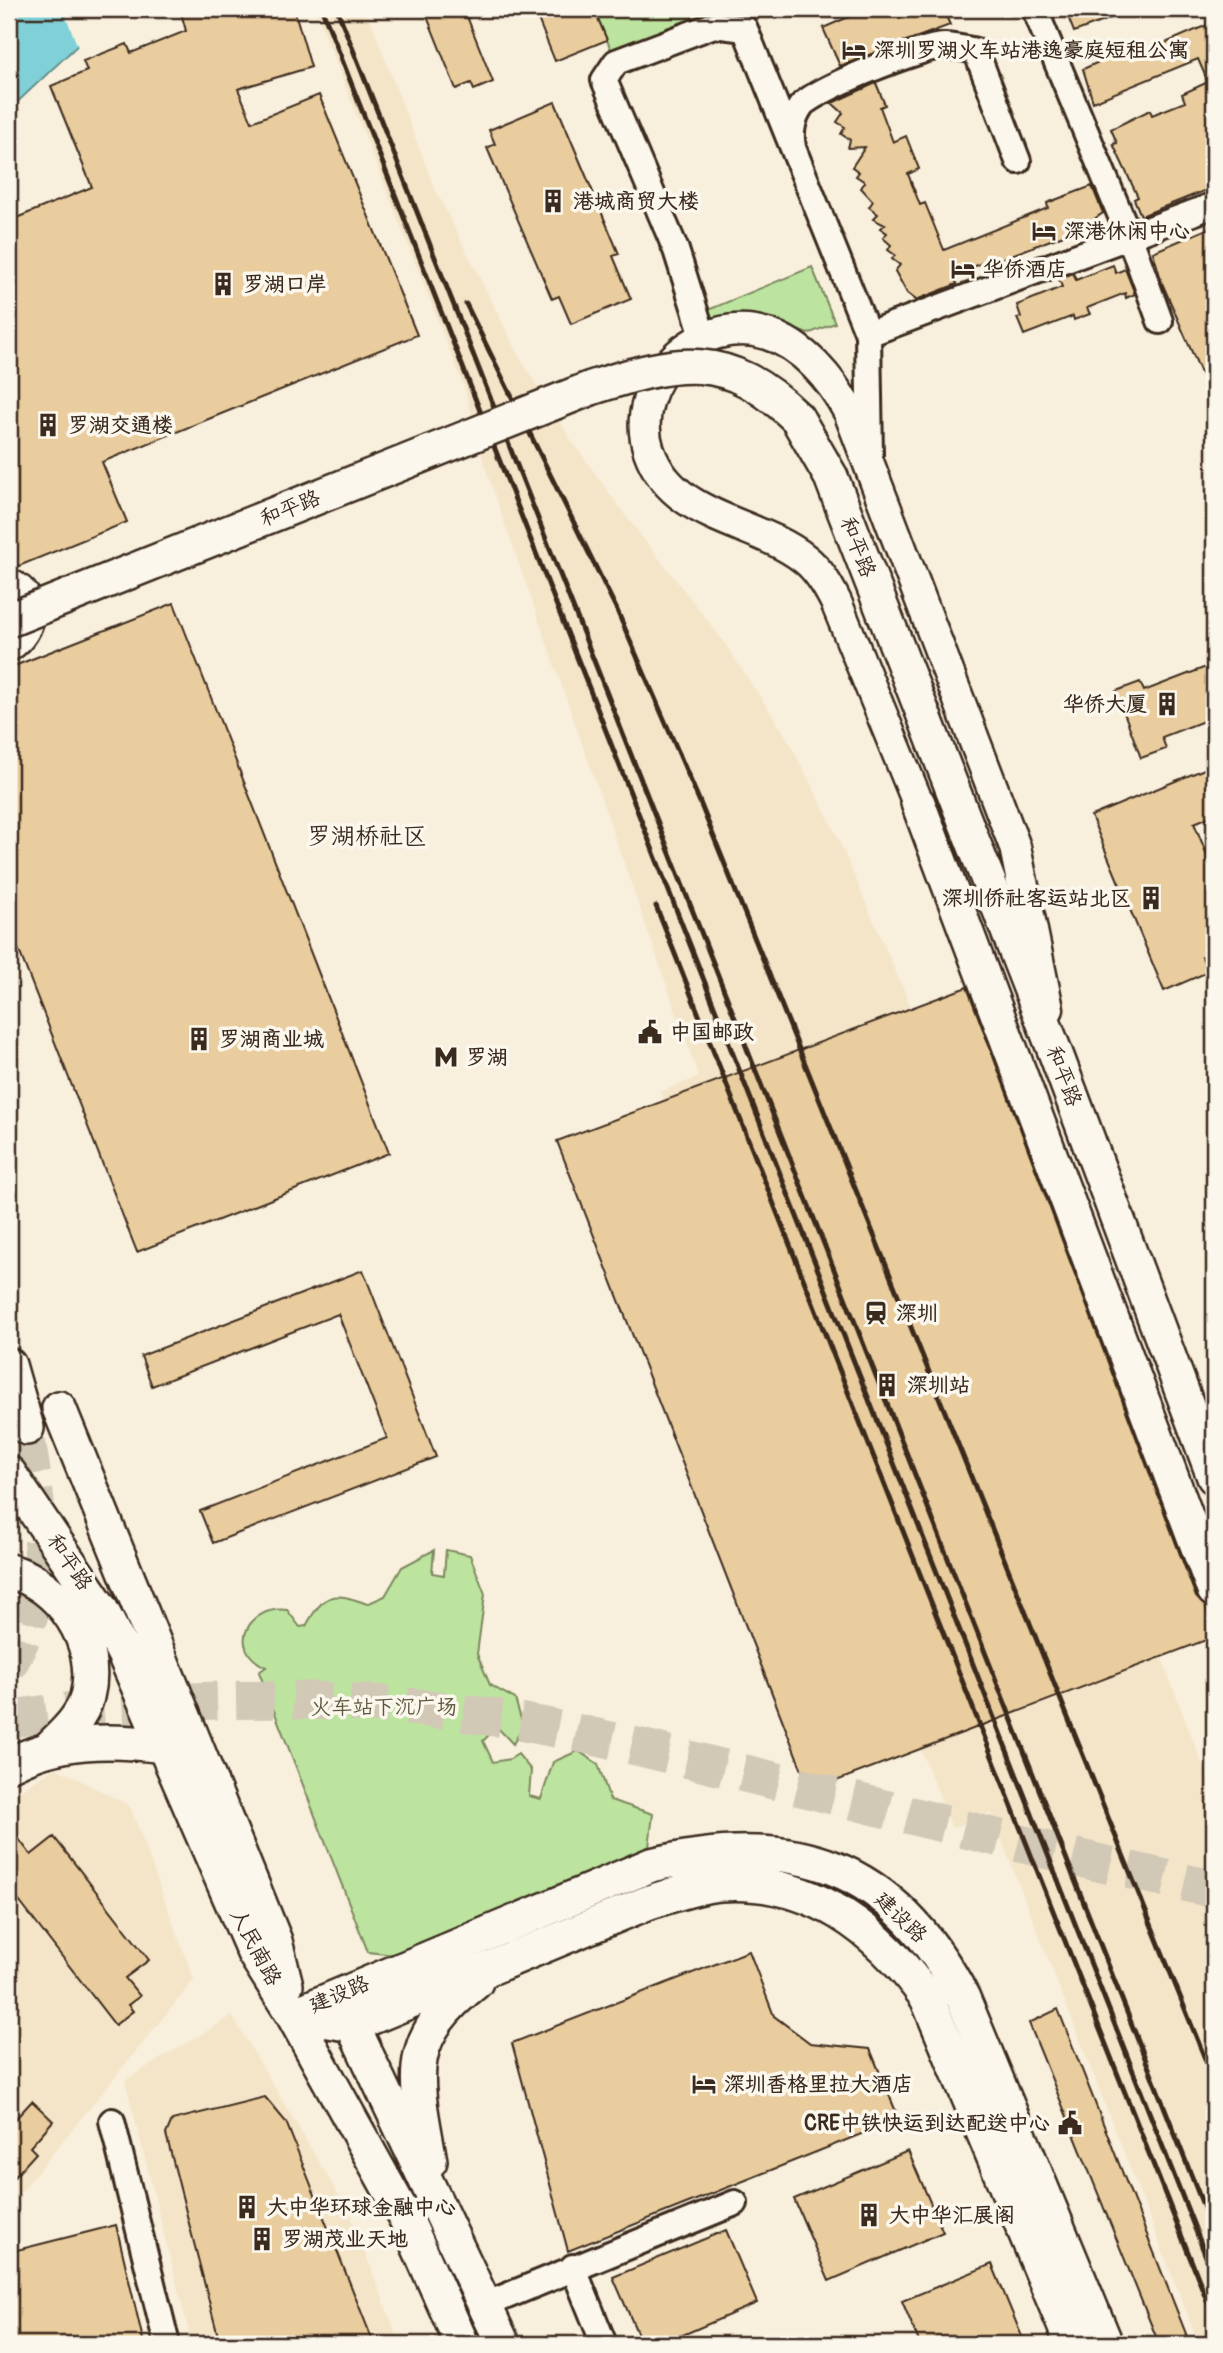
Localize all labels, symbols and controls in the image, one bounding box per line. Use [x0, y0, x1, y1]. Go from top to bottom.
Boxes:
hotel icon: 深圳罗湖火车站港逸豪庭短租公寓 [840, 36, 868, 64]
place label: 深圳罗湖火车站港逸豪庭短租公寓 [874, 37, 1189, 64]
building icon: 港城商贸大楼 [539, 187, 567, 215]
place label: 港城商贸大楼 [573, 188, 699, 215]
hotel icon: 深港休闲中心 [1030, 217, 1058, 245]
place label: 深港休闲中心 [1064, 218, 1190, 245]
hotel icon: 华侨酒店 [949, 255, 977, 283]
place label: 华侨酒店 [983, 256, 1067, 283]
building icon: 罗湖口岸 [209, 270, 237, 298]
place label: 罗湖口岸 [243, 271, 327, 298]
building icon: 罗湖交通楼 [34, 411, 62, 439]
place label: 罗湖交通楼 [68, 412, 173, 439]
street label: 和平路 [256, 484, 324, 533]
street label: 和平路 [834, 513, 881, 581]
building icon: 华侨大厦 [1153, 690, 1181, 718]
place label: 华侨大厦 [1063, 691, 1147, 718]
district label: 罗湖桥社区 [307, 822, 427, 851]
building icon: 深圳侨社客运站北区 [1137, 884, 1165, 912]
place label: 深圳侨社客运站北区 [942, 885, 1131, 912]
public building icon: 中国邮政 [636, 1018, 664, 1046]
place label: 中国邮政 [670, 1019, 754, 1046]
building icon: 罗湖商业城 [185, 1025, 213, 1053]
place label: 罗湖商业城 [219, 1026, 324, 1053]
street label: 和平路 [1040, 1042, 1087, 1110]
metro station icon: 罗湖 [432, 1043, 460, 1071]
place label: 罗湖 [466, 1044, 508, 1071]
station icon: 深圳 [862, 1299, 890, 1327]
place label: 深圳 [896, 1300, 938, 1327]
building icon: 深圳站 [873, 1371, 901, 1399]
place label: 深圳站 [907, 1372, 970, 1399]
street label: 和平路 [41, 1529, 98, 1596]
park label: 火车站下沉广场 [311, 1694, 458, 1721]
street label: 建设路 [869, 1886, 933, 1949]
street label: 人民南路 [224, 1904, 287, 1991]
street label: 建设路 [305, 1970, 373, 2019]
hotel icon: 深圳香格里拉大酒店 [690, 2070, 718, 2098]
place label: 深圳香格里拉大酒店 [724, 2071, 913, 2098]
public building icon: CRE中铁快运到达配送中心 [1056, 2109, 1084, 2137]
place label: CRE中铁快运到达配送中心 [804, 2110, 1050, 2137]
building icon: 大中华环球金融中心 [233, 2193, 261, 2221]
place label: 大中华环球金融中心 [267, 2194, 456, 2221]
building icon: 大中华汇展阁 [855, 2201, 883, 2229]
place label: 大中华汇展阁 [889, 2202, 1015, 2229]
building icon: 罗湖茂业天地 [248, 2225, 276, 2253]
place label: 罗湖茂业天地 [282, 2226, 408, 2253]

